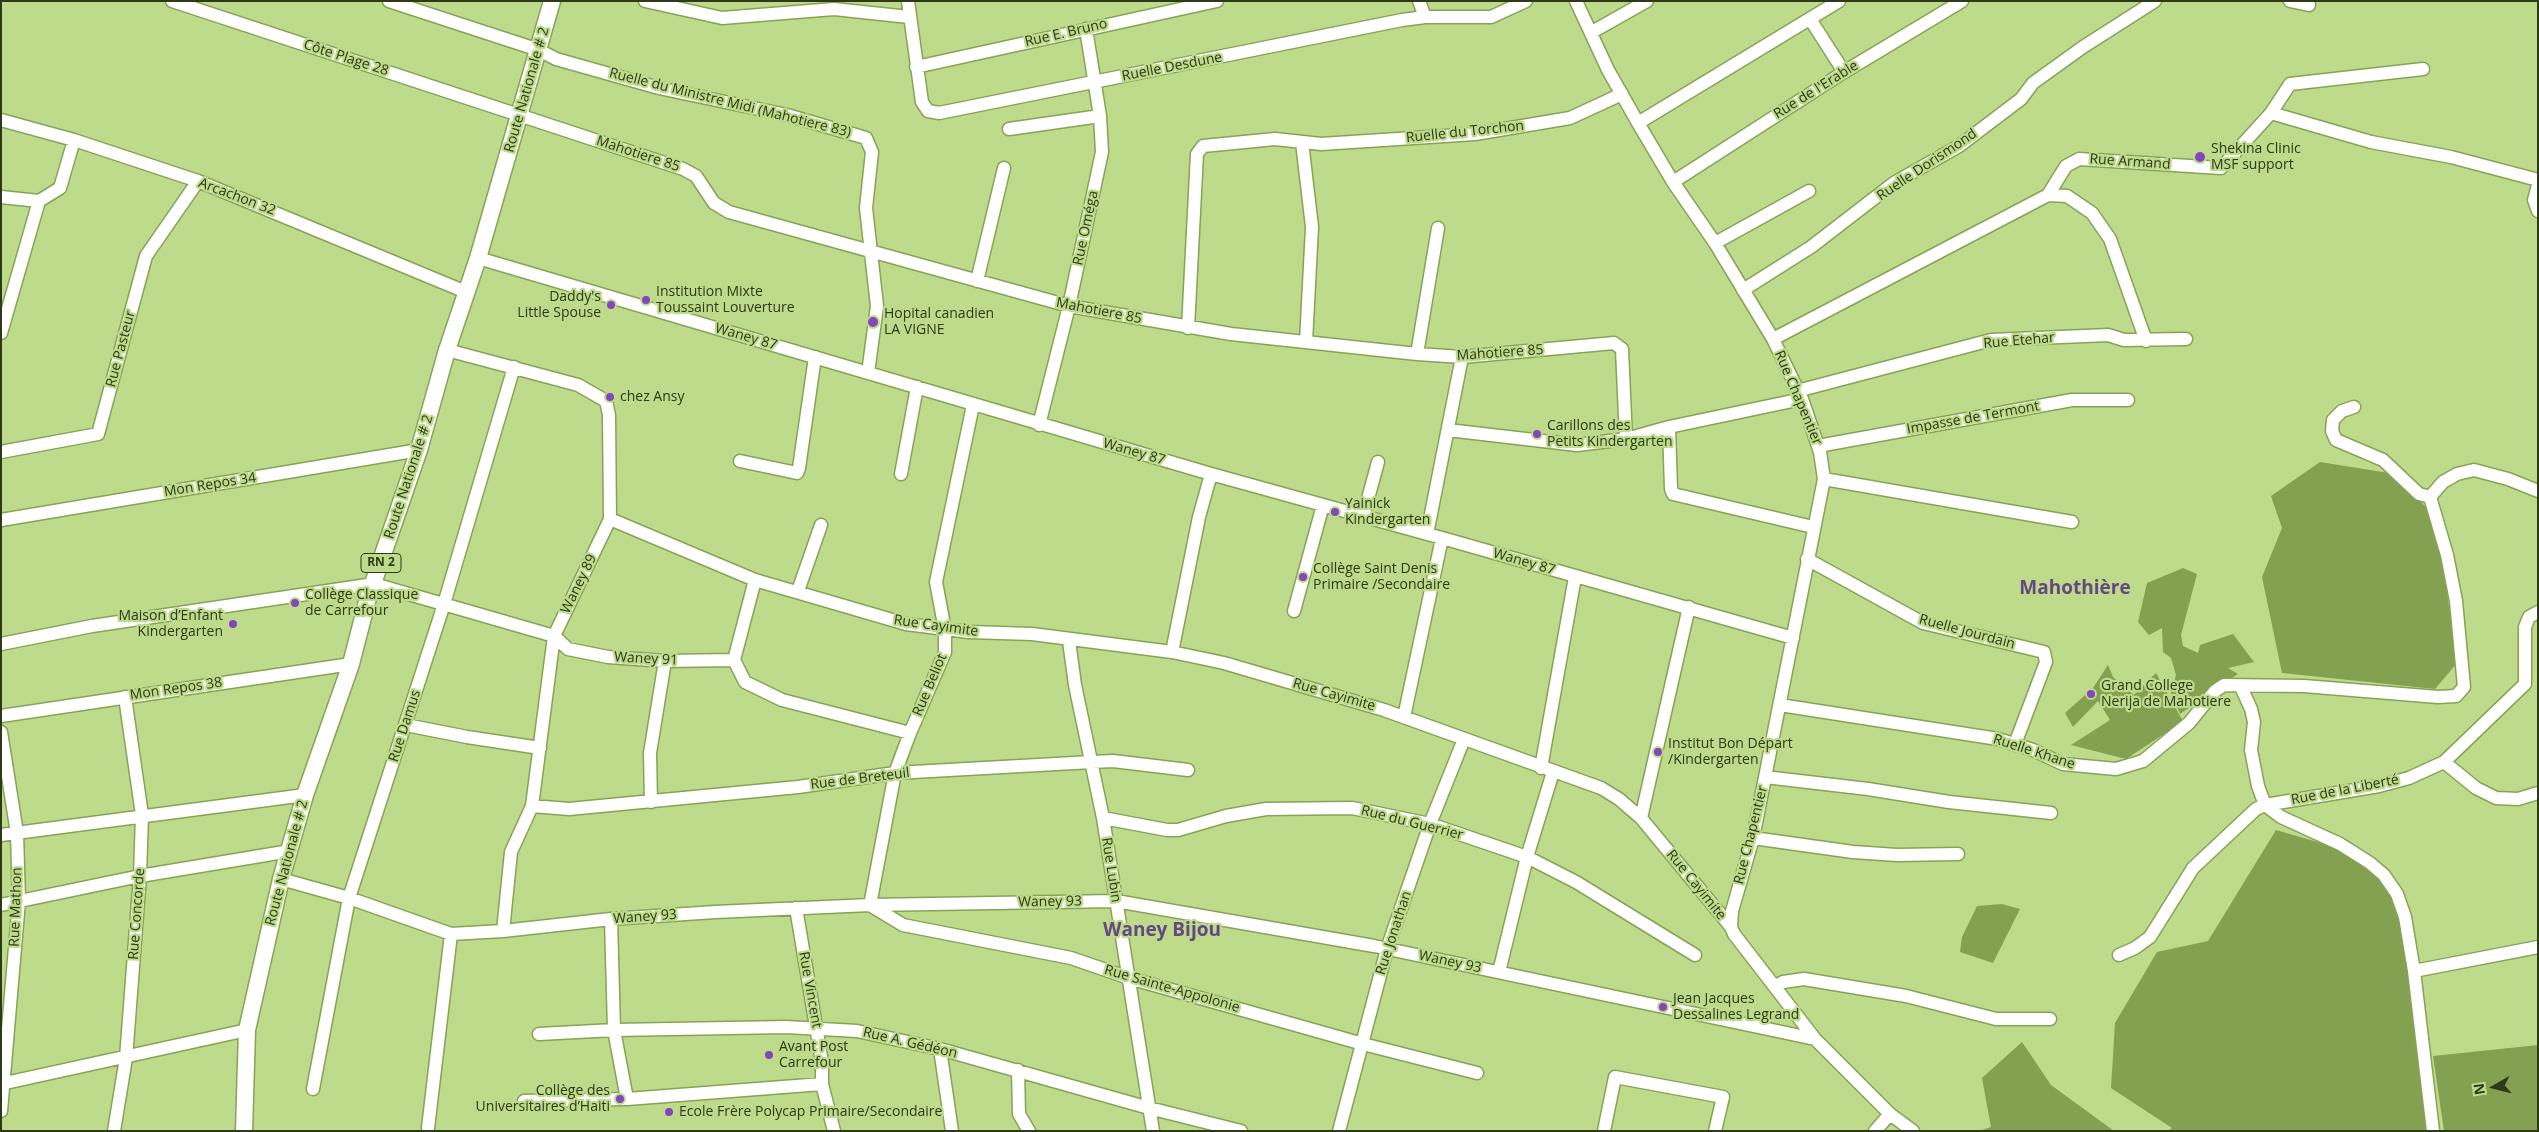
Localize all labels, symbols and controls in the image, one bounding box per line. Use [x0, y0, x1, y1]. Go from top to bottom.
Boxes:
street label: Rue E. Bruno [1023, 15, 1109, 51]
street label: Route Nationale # 2 [501, 25, 553, 155]
street label: Côte Plage 28 [301, 36, 391, 80]
street label: Ruelle Desdune [1120, 49, 1224, 85]
street label: Rue de l'Erable [1771, 57, 1861, 123]
street label: Ruelle du Ministre Midi (Mahotiere 83) [607, 65, 853, 141]
street label: Ruelle du Torchon [1405, 117, 1525, 147]
street label: Ruelle Dorismond [1874, 125, 1980, 205]
street label: Mahotiere 85 [594, 133, 682, 175]
place label: Shekina Clinic MSF support [2211, 141, 2301, 174]
marker: Shekina Clinic MSF support [2193, 150, 2207, 164]
street label: Rue Armand [2089, 151, 2171, 173]
street label: Arcachon 32 [196, 175, 278, 219]
street label: Rue Oméga [1070, 189, 1102, 267]
place label: Institution Mixte Toussaint Louverture [656, 284, 795, 316]
place label: Daddy's Little Spouse [517, 289, 601, 322]
marker: Institution Mixte Toussaint Louverture [640, 294, 652, 306]
street label: Mahotiere 85 [1055, 294, 1143, 328]
marker: Daddy's Little Spouse [605, 299, 617, 311]
place label: Hopital canadien LA VIGNE [884, 306, 994, 338]
street label: Rue Pasteur [103, 309, 139, 389]
marker: Hopital canadien LA VIGNE [866, 315, 880, 329]
street label: Waney 87 [713, 320, 779, 354]
street label: Rue Etehar [1983, 330, 2055, 352]
street label: Mahotiere 85 [1456, 342, 1544, 364]
street label: Rue Chapentier [1771, 348, 1825, 448]
place label: chez Ansy [620, 389, 684, 405]
marker: chez Ansy [604, 391, 616, 403]
street label: Impasse de Termont [1905, 398, 2041, 438]
street label: Route Nationale # 2 [381, 413, 437, 541]
place label: Carillons des Petits Kindergarten [1547, 418, 1672, 451]
marker: Carillons des Petits Kindergarten [1531, 428, 1543, 440]
street label: Waney 87 [1101, 435, 1167, 469]
street label: Mon Repos 34 [163, 469, 257, 501]
place label: Yainick Kindergarten [1345, 496, 1430, 528]
marker: Yainick Kindergarten [1329, 506, 1341, 518]
street label: Waney 87 [1491, 545, 1557, 579]
street label: Waney 89 [557, 552, 601, 616]
road number: RN 2 [361, 554, 401, 572]
place label: Collège Saint Denis Primaire /Secondaire [1313, 561, 1450, 594]
marker: Collège Saint Denis Primaire /Secondaire [1297, 571, 1309, 583]
district label: Mahothière [2019, 578, 2131, 600]
place label: Collège Classique de Carrefour [305, 587, 418, 620]
marker: Collège Classique de Carrefour [289, 597, 301, 609]
place label: Maison d’Enfant Kindergarten [118, 608, 223, 640]
street label: Ruelle Jourdain [1917, 611, 2017, 653]
street label: Rue Cayimite [893, 612, 979, 640]
marker: Maison d’Enfant Kindergarten [227, 618, 239, 630]
street label: Waney 91 [614, 649, 678, 669]
street label: Rue Beliot [909, 651, 951, 719]
street label: Mon Repos 38 [129, 674, 223, 704]
street label: Rue Cayimite [1291, 675, 1377, 715]
place label: Grand College Nerija de Mahotiere [2101, 678, 2231, 710]
street label: Rue Damus [385, 688, 425, 764]
marker: Grand College Nerija de Mahotiere [2085, 688, 2097, 700]
street label: Ruelle Khane [1991, 731, 2077, 773]
place label: Institut Bon Départ /Kindergarten [1668, 736, 1793, 769]
marker: Institut Bon Départ /Kindergarten [1652, 746, 1664, 758]
street label: Rue de Breteuil [809, 765, 911, 793]
street label: Rue de la Liberté [2290, 771, 2400, 809]
street label: Rue Chapentier [1731, 784, 1771, 886]
street label: Route Nationale # 2 [262, 798, 312, 928]
street label: Rue du Guerrier [1359, 802, 1465, 844]
street label: Rue Lubin [1098, 836, 1124, 904]
street label: Rue Cayimite [1663, 847, 1729, 923]
street label: Rue Mathon [6, 867, 26, 947]
street label: Rue Concorde [125, 868, 149, 960]
street label: Rue Jonathan [1373, 889, 1415, 977]
street label: Waney 93 [1018, 893, 1082, 911]
street label: Waney 93 [613, 906, 677, 928]
district label: Waney Bijou [1103, 920, 1221, 942]
street label: Waney 93 [1417, 947, 1483, 977]
street label: Rue Vincent [795, 950, 825, 1030]
street label: Rue Sainte-Appolonie [1102, 962, 1242, 1016]
place label: Jean Jacques Dessalines Legrand [1673, 991, 1799, 1024]
marker: Jean Jacques Dessalines Legrand [1657, 1001, 1669, 1013]
street label: Rue A. Gédéon [861, 1024, 959, 1062]
place label: Avant Post Carrefour [779, 1039, 848, 1072]
marker: Avant Post Carrefour [763, 1049, 775, 1061]
north arrow [2469, 1062, 2519, 1112]
text: N [2468, 1082, 2489, 1096]
place label: Collège des Universitaires d’Haiti [476, 1083, 610, 1116]
marker: Collège des Universitaires d’Haiti [614, 1093, 626, 1105]
place label: Ecole Frère Polycap Primaire/Secondaire [679, 1104, 942, 1120]
marker: Ecole Frère Polycap Primaire/Secondaire [663, 1106, 675, 1118]

